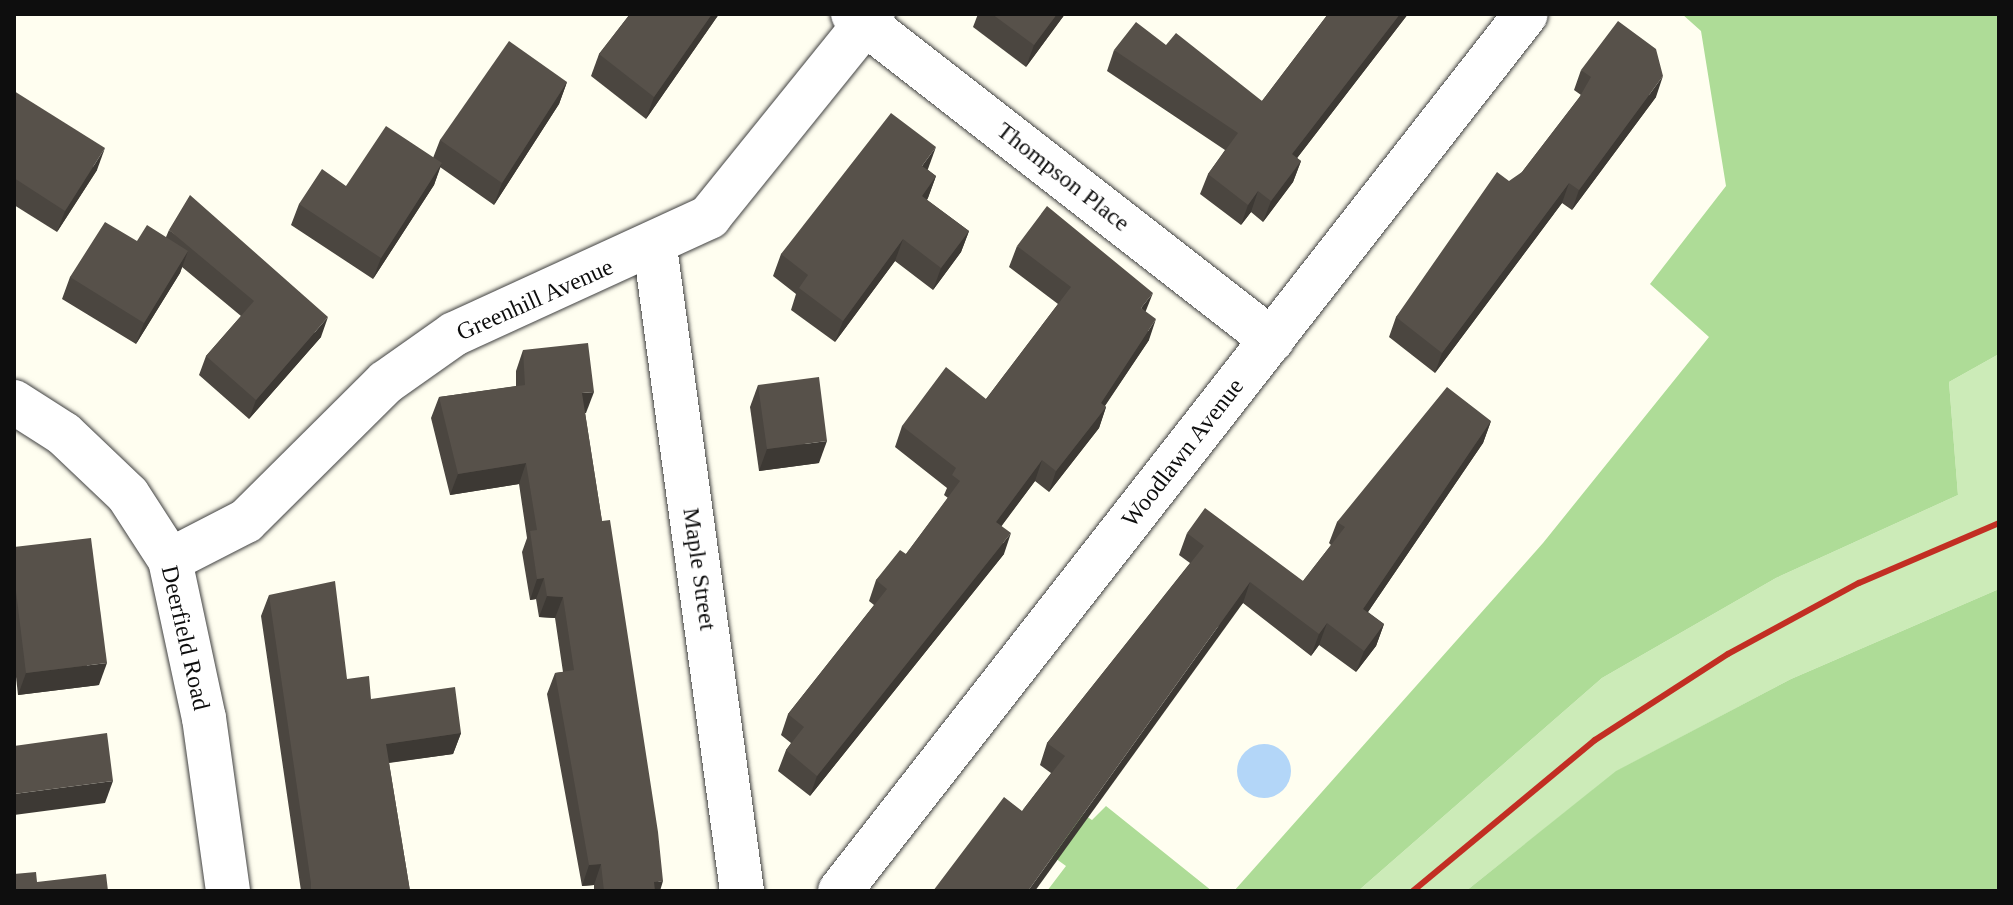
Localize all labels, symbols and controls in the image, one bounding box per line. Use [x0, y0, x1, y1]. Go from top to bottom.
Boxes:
street label: Thompson Place [991, 116, 1135, 238]
street label: Greenhill Avenue [452, 252, 618, 348]
street label: Woodlawn Avenue [1116, 372, 1250, 534]
street label: Maple Street [676, 506, 722, 632]
street label: Deerfield Road [154, 563, 216, 713]

